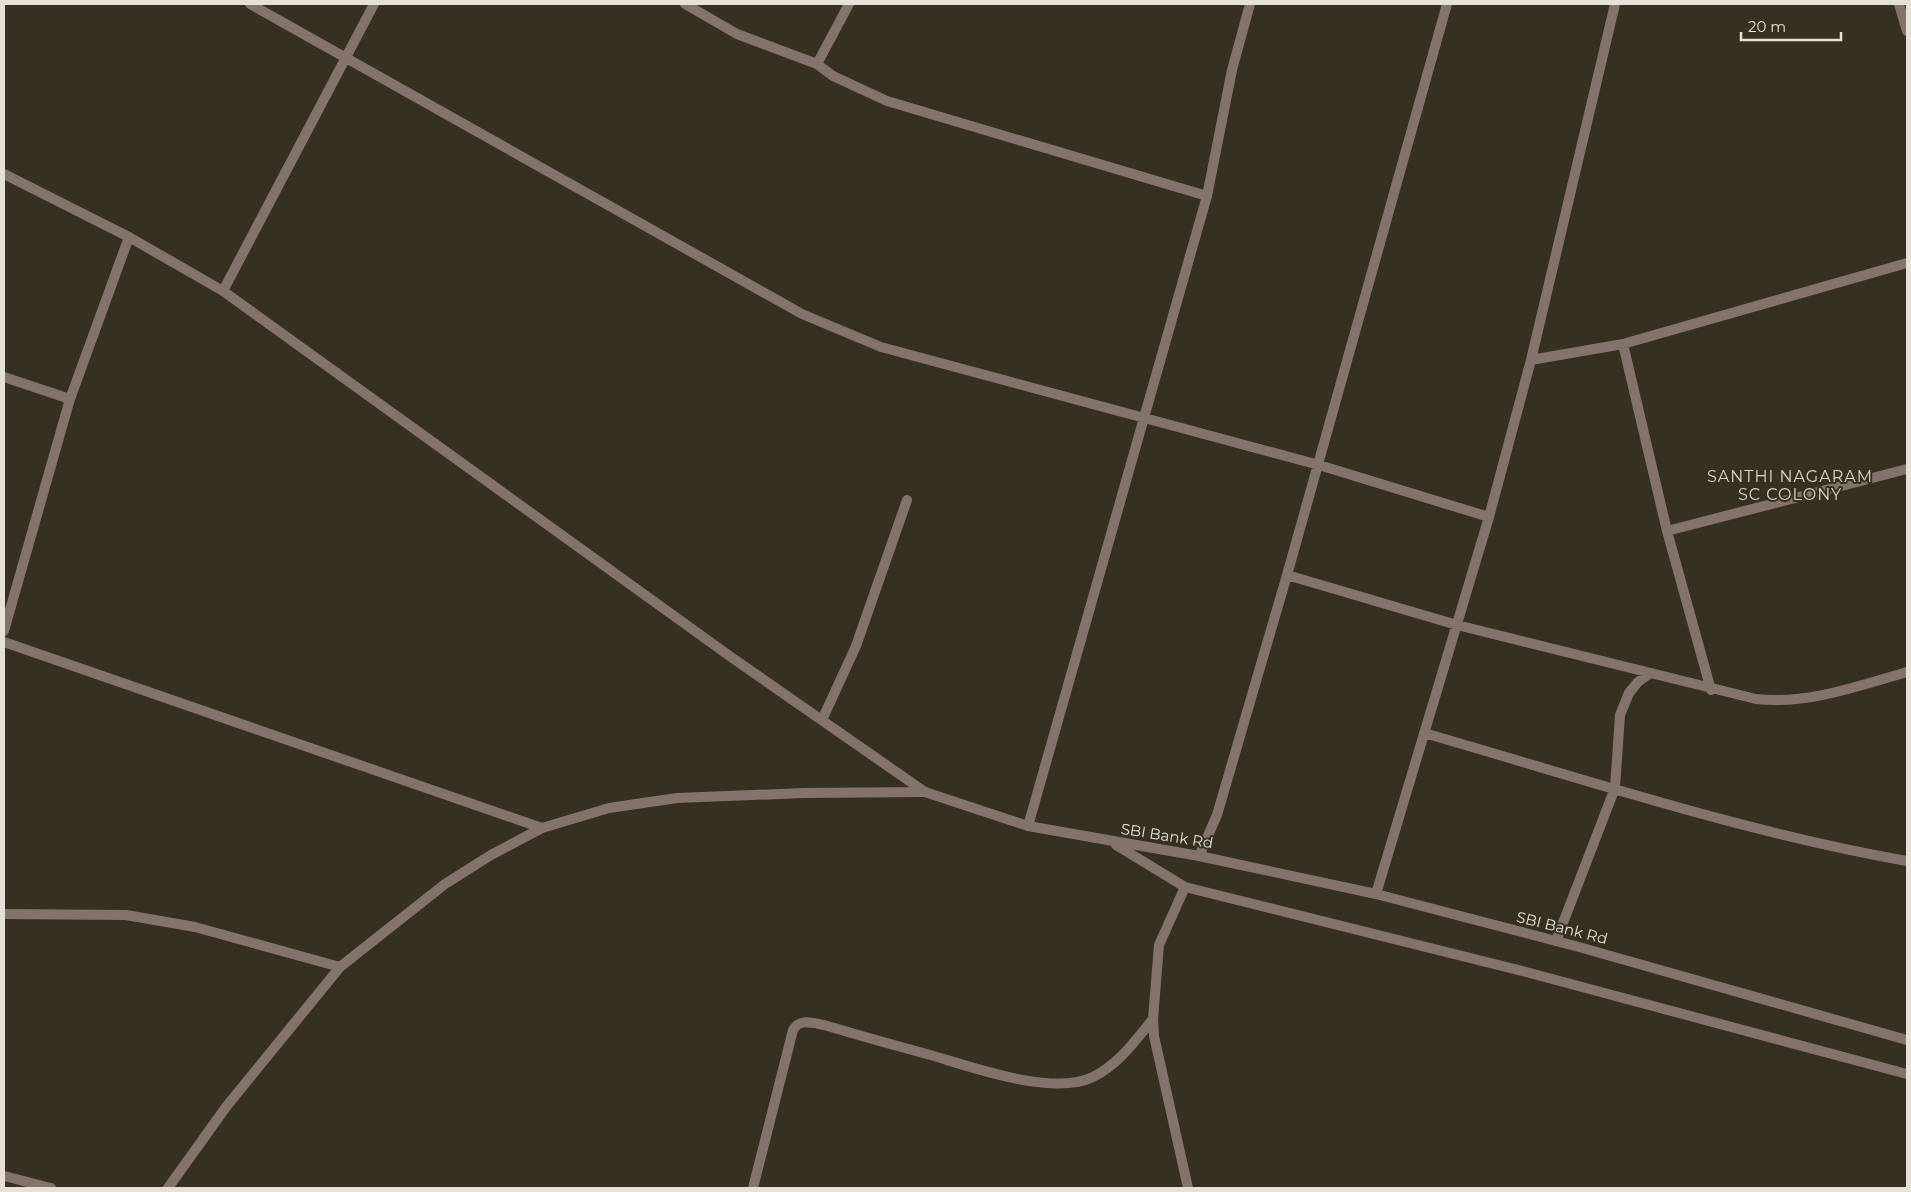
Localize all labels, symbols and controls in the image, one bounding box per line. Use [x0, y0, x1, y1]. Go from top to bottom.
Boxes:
scale bar [1741, 10, 1841, 42]
text: 20 m [1748, 17, 1786, 36]
district label: SANTHI NAGARAM SC COLONY [1707, 467, 1873, 504]
street label: SBI Bank Rd [1120, 819, 1215, 852]
street label: SBI Bank Rd [1515, 907, 1610, 948]

